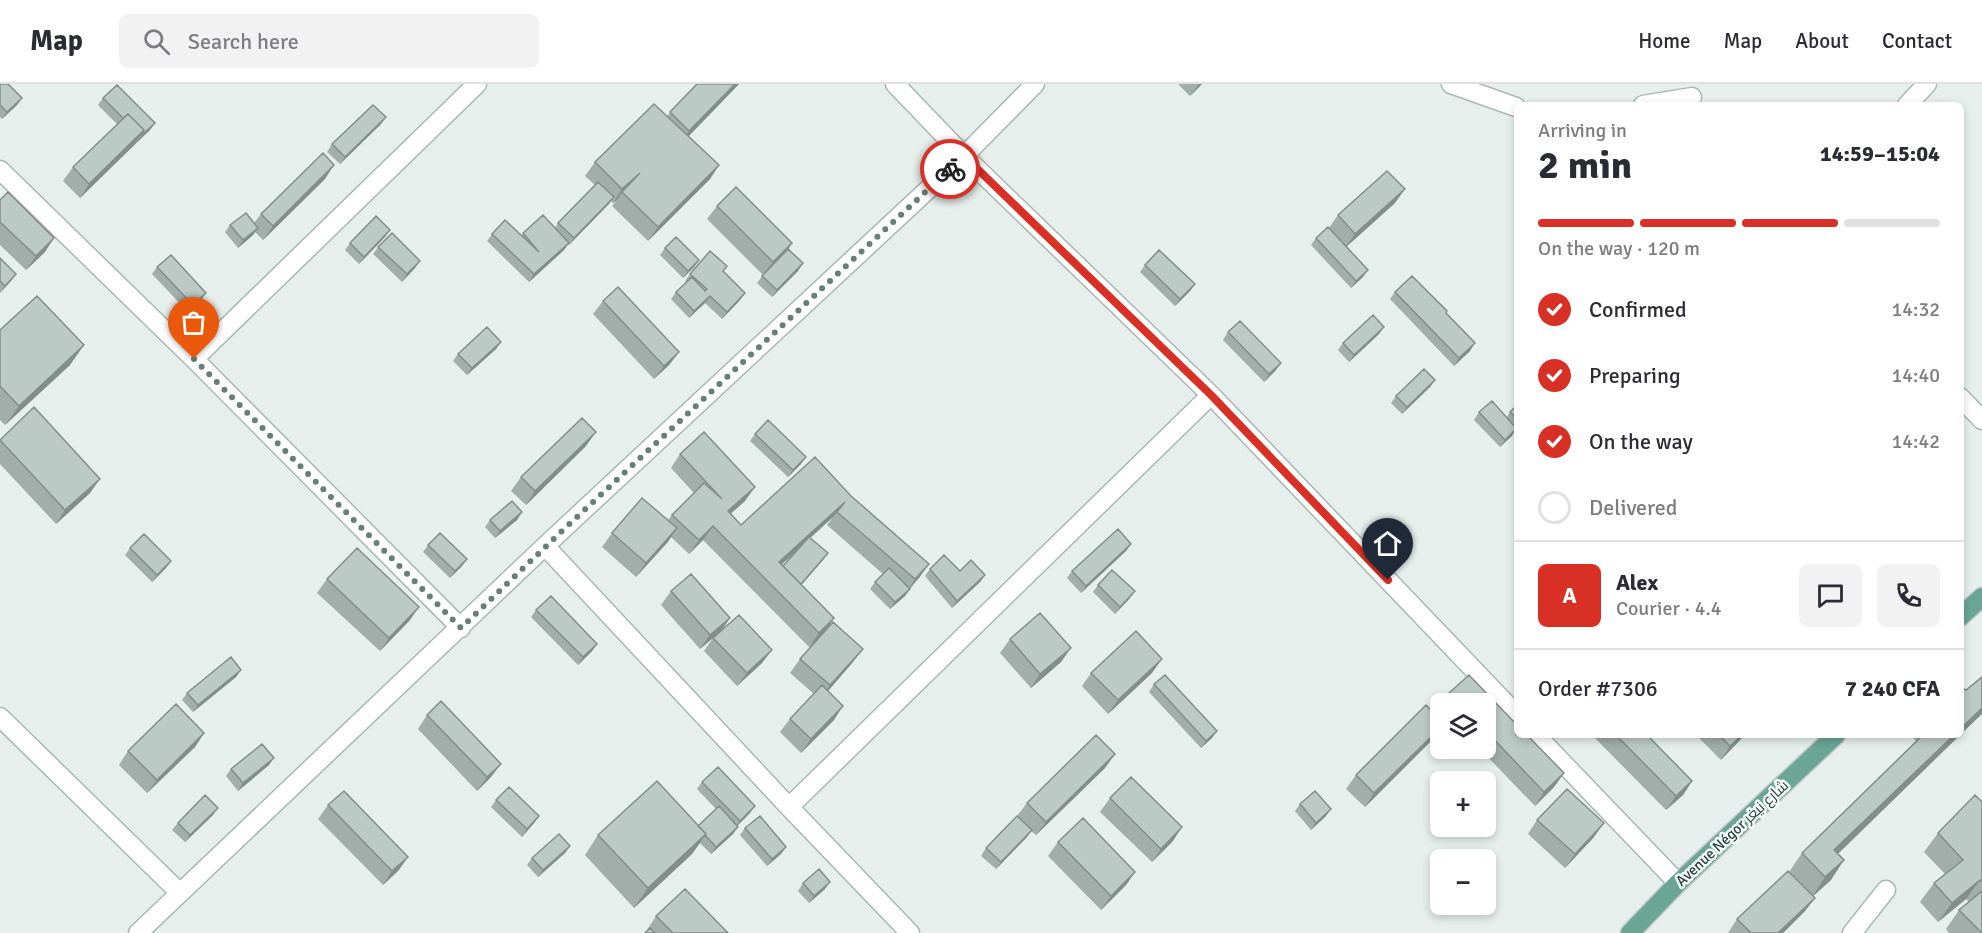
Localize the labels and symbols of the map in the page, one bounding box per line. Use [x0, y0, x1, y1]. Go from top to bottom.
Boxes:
courier [920, 139, 980, 199]
pin [168, 297, 219, 359]
pin [1362, 518, 1413, 580]
street label: Avenue Négor شارع نيغر [1672, 776, 1793, 891]

